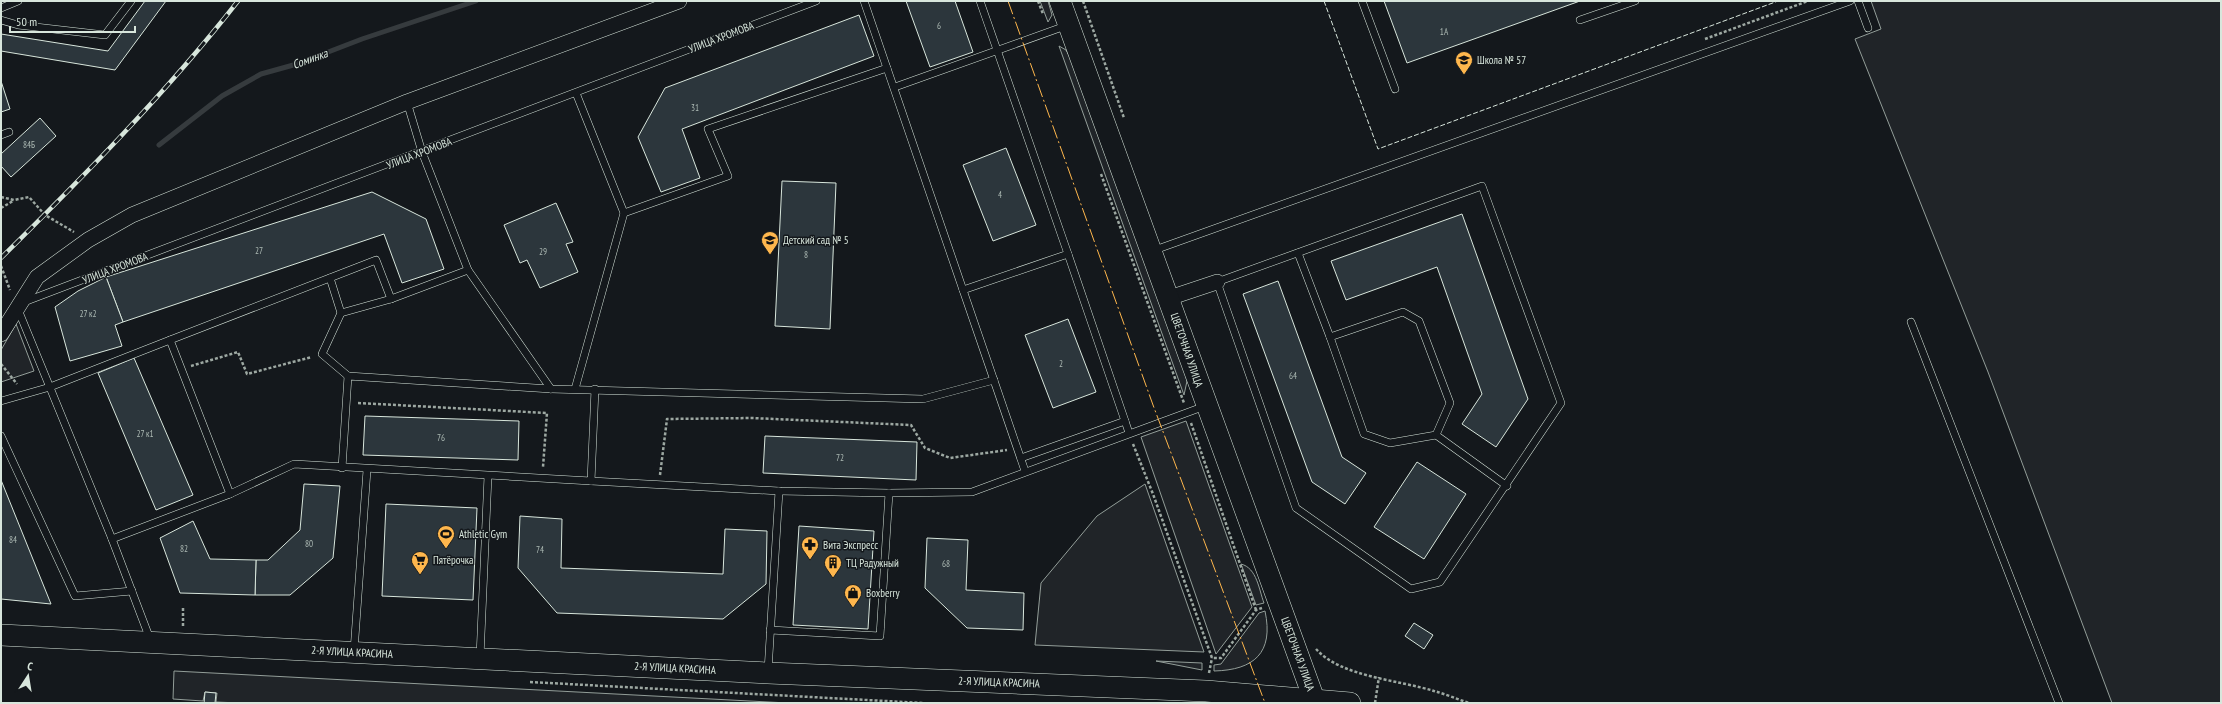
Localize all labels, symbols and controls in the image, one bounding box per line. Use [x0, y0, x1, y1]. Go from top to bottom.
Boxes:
scale bar [10, 8, 135, 34]
text: 50 m [16, 14, 37, 29]
street label: УЛИЦА ХРОМОВА [686, 18, 757, 56]
house number: 6 [937, 20, 941, 31]
house number: 1А [1440, 26, 1449, 37]
water label: Соминка [290, 45, 331, 72]
school or university icon: Школа № 57 [1454, 50, 1474, 75]
place label: Школа № 57 [1477, 53, 1526, 67]
house number: 31 [691, 102, 699, 113]
street label: УЛИЦА ХРОМОВА [384, 134, 455, 172]
house number: 84Б [23, 139, 35, 150]
house number: 4 [998, 189, 1002, 200]
school or university icon: Детский сад № 5 [760, 230, 780, 255]
place label: Детский сад № 5 [783, 233, 849, 247]
house number: 27 [255, 245, 263, 256]
house number: 29 [539, 246, 547, 257]
street label: УЛИЦА ХРОМОВА [80, 249, 151, 287]
house number: 8 [804, 249, 808, 260]
house number: 27 к2 [79, 308, 97, 319]
street label: ЦВЕТОЧНАЯ УЛИЦА [1168, 311, 1207, 390]
house number: 2 [1059, 358, 1063, 369]
house number: 64 [1289, 370, 1297, 381]
house number: 27 к1 [136, 428, 154, 439]
house number: 76 [437, 432, 445, 443]
house number: 72 [836, 452, 844, 463]
sports icon: Athletic Gym [436, 524, 456, 549]
place label: Athletic Gym [459, 527, 507, 541]
house number: 84 [9, 534, 17, 545]
pharmacy icon: Вита Экспресс [800, 535, 820, 560]
house number: 80 [305, 538, 313, 549]
place label: Вита Экспресс [823, 538, 878, 552]
house number: 82 [180, 543, 188, 554]
house number: 74 [536, 544, 544, 555]
supermarket icon: Пятёрочка [410, 550, 430, 575]
place label: Пятёрочка [433, 553, 474, 567]
building icon: ТЦ Радужный [823, 553, 843, 578]
place label: ТЦ Радужный [846, 556, 899, 570]
house number: 68 [942, 558, 950, 569]
shop icon: Boxberry [843, 583, 863, 608]
place label: Boxberry [866, 586, 901, 600]
street label: ЦВЕТОЧНАЯ УЛИЦА [1278, 615, 1318, 694]
street label: 2-Я УЛИЦА КРАСИНА [311, 643, 394, 661]
north arrow [8, 656, 48, 696]
text: С [26, 659, 34, 674]
street label: 2-Я УЛИЦА КРАСИНА [634, 659, 717, 677]
street label: 2-Я УЛИЦА КРАСИНА [958, 674, 1041, 690]

